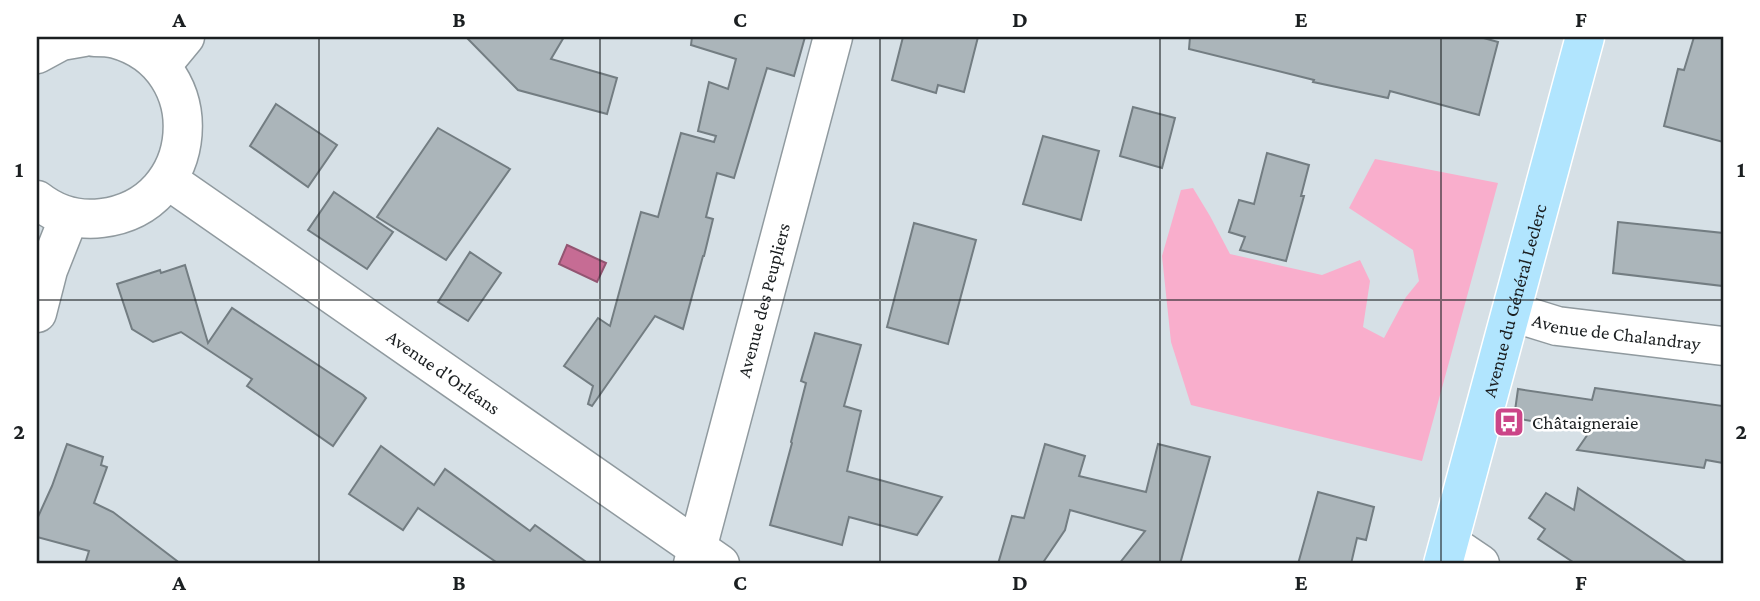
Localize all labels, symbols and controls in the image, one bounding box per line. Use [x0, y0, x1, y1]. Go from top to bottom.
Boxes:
text: A [171, 6, 186, 32]
text: B [452, 6, 466, 32]
text: C [733, 6, 747, 32]
text: D [1012, 6, 1028, 32]
text: E [1294, 6, 1308, 32]
text: F [1575, 6, 1587, 32]
text: 1 [15, 156, 24, 182]
text: 1 [1737, 156, 1746, 182]
street label: Avenue du Général Leclerc [1478, 202, 1551, 399]
street label: Avenue des Peupliers [733, 221, 794, 380]
street label: Avenue de Chalandray [1530, 309, 1702, 354]
street label: Avenue d'Orléans [383, 326, 504, 419]
bus stop icon: Châtaigneraie [1492, 405, 1526, 439]
place label: Châtaigneraie [1532, 412, 1638, 433]
text: 2 [13, 418, 25, 444]
text: 2 [1735, 418, 1747, 444]
text: A [171, 569, 186, 595]
text: B [452, 569, 466, 595]
text: C [733, 569, 747, 595]
text: D [1012, 569, 1028, 595]
text: E [1294, 569, 1308, 595]
text: F [1575, 569, 1587, 595]

